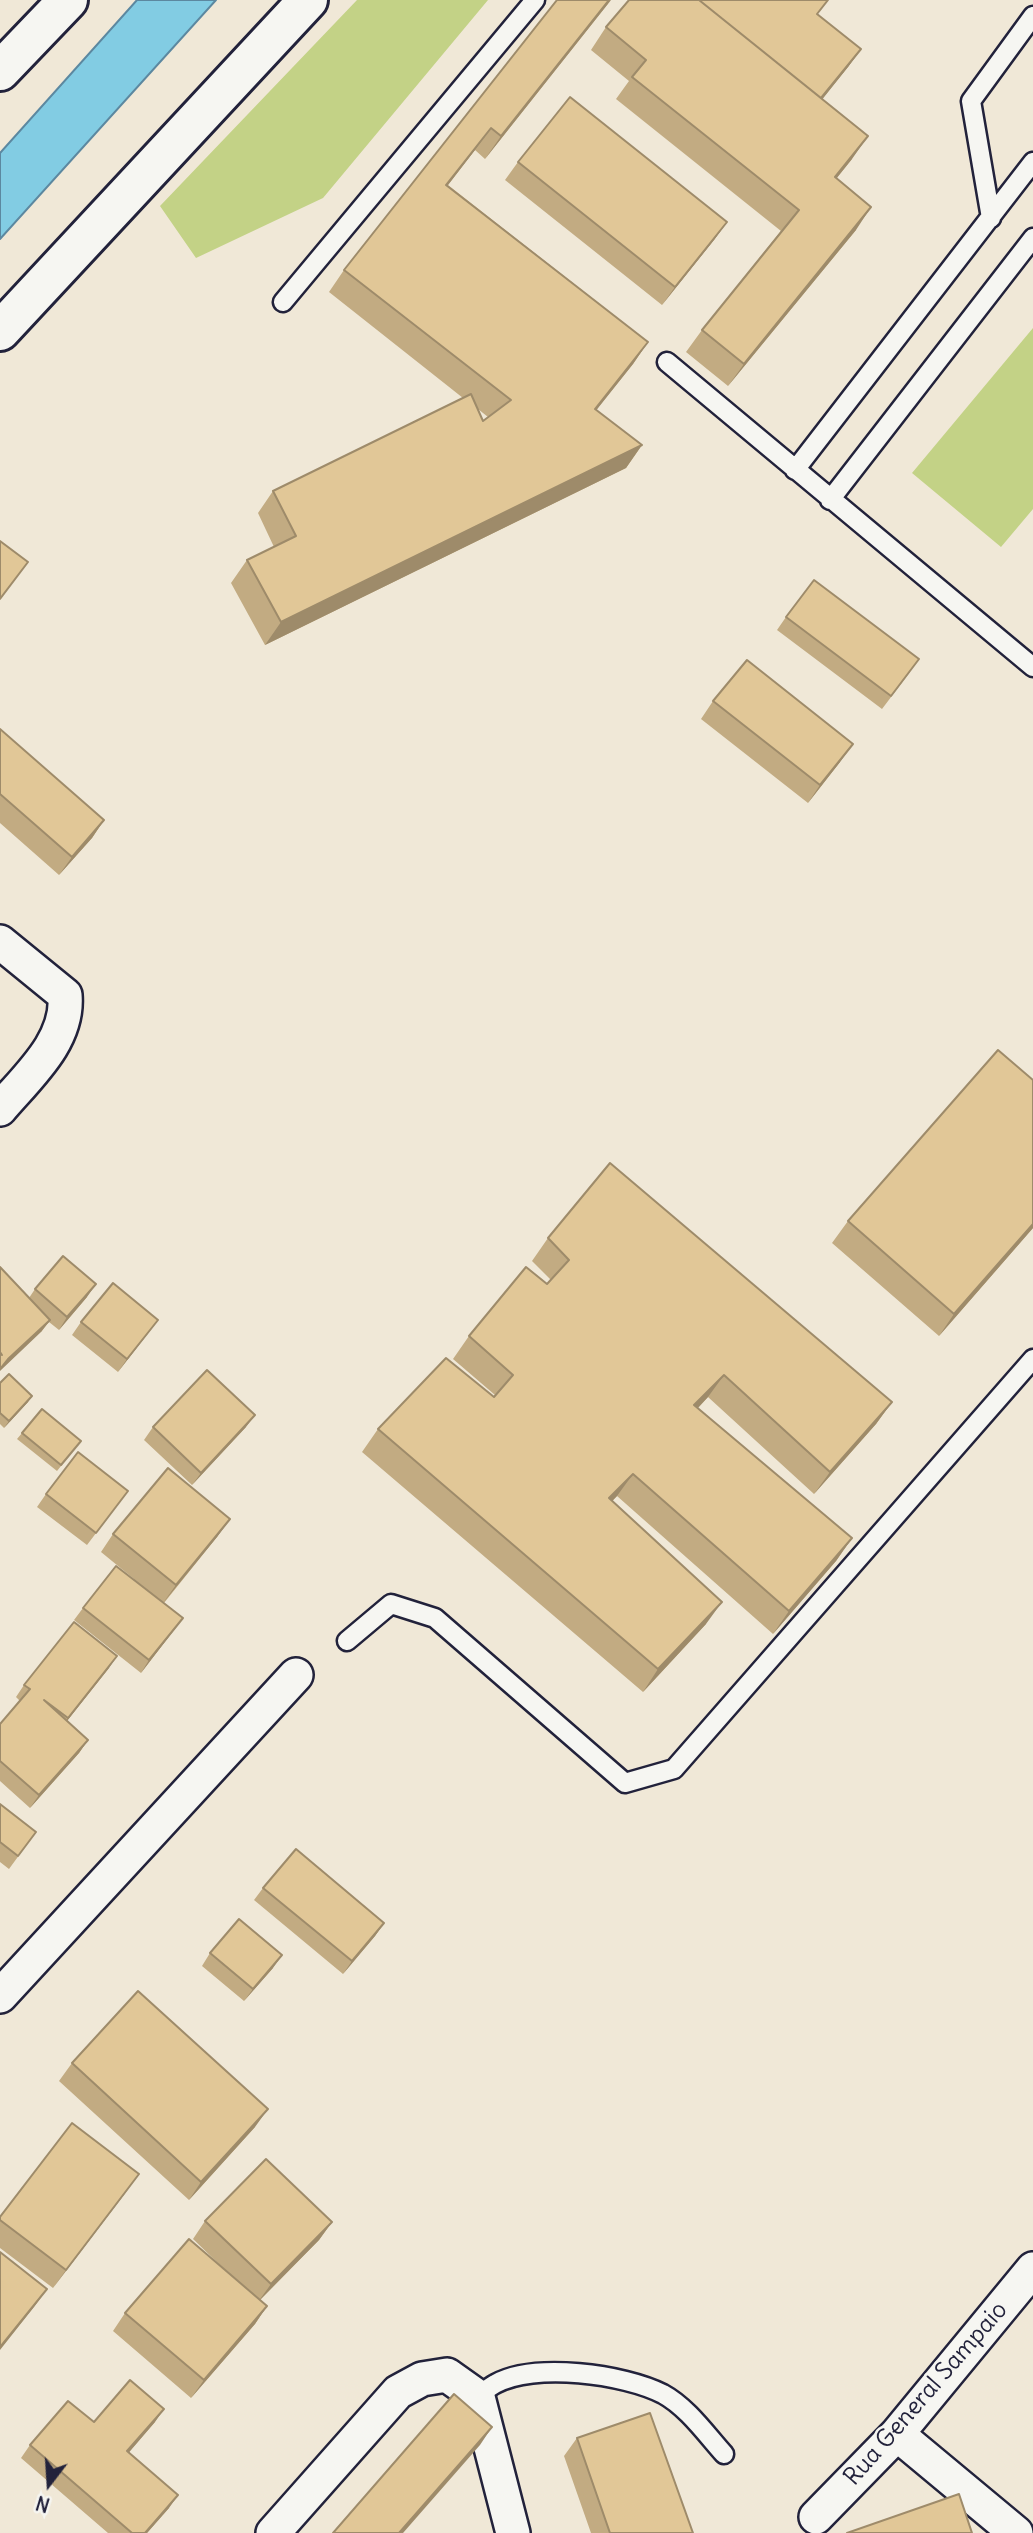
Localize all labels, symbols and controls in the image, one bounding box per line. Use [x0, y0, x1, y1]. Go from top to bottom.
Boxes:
street label: Rua General Sampaio [838, 2296, 1014, 2492]
north arrow [14, 2449, 84, 2519]
text: N [33, 2491, 53, 2517]

